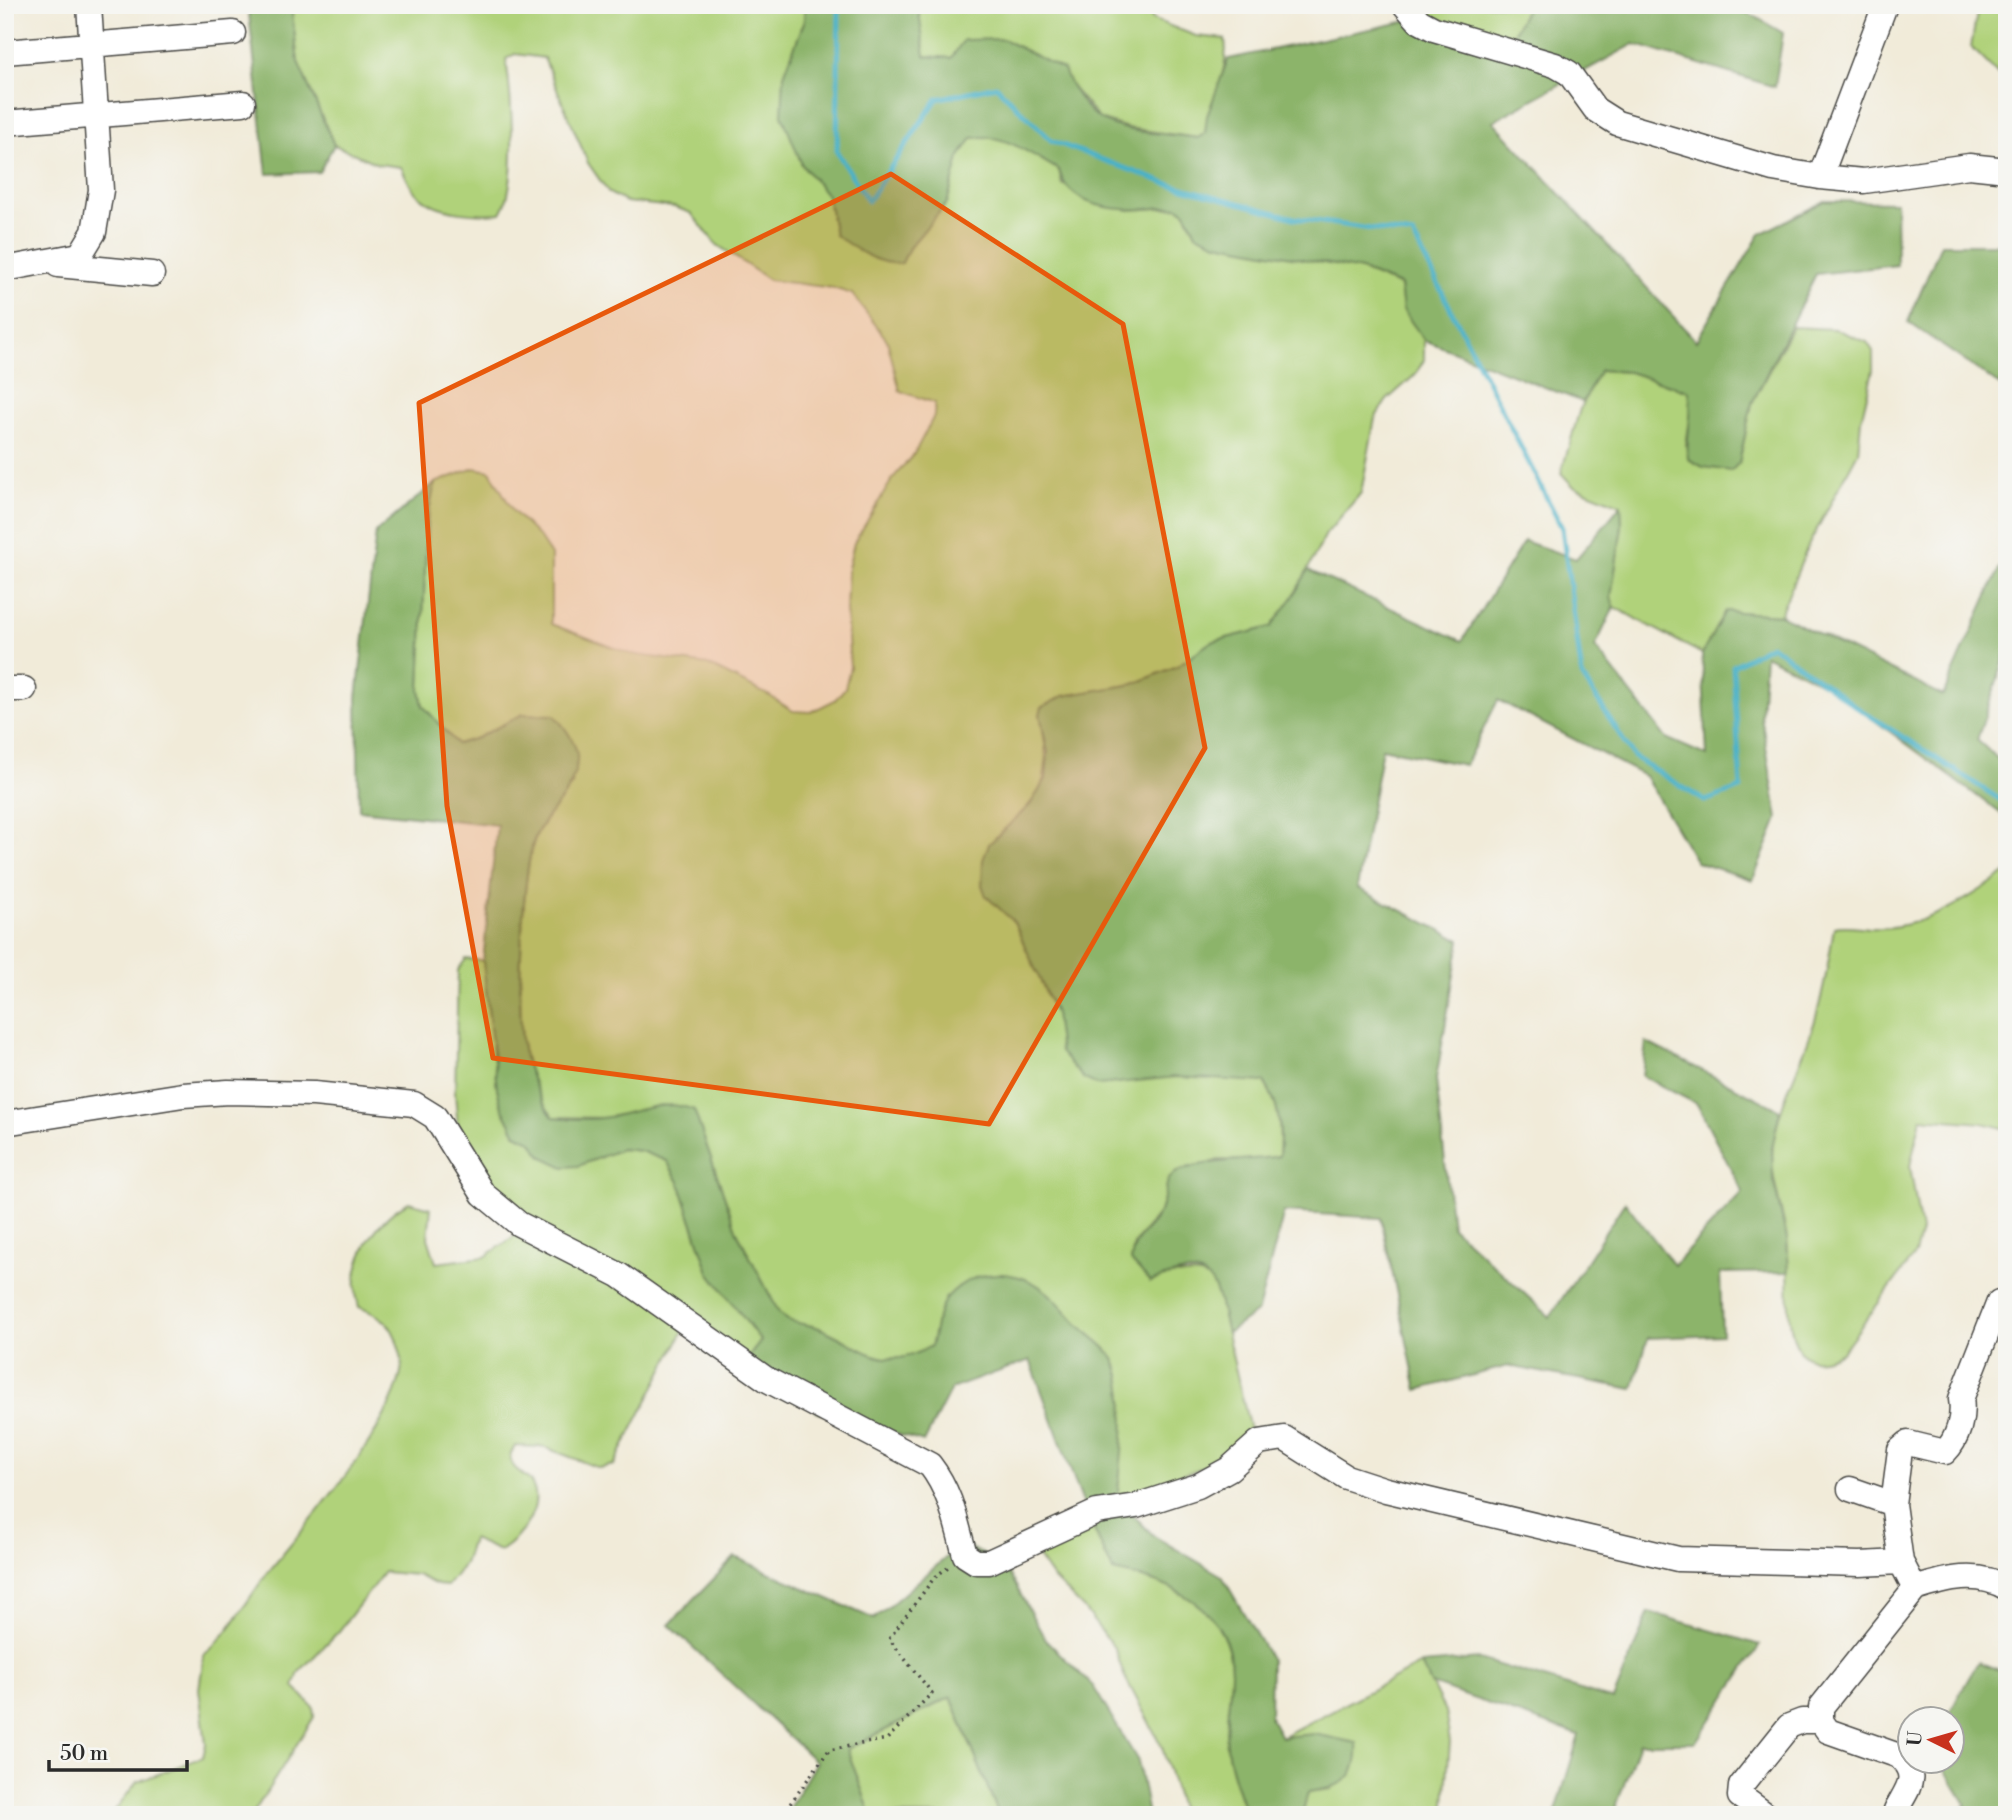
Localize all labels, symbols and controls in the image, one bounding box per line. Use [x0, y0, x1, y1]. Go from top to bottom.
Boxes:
north arrow [1896, 1704, 1966, 1774]
scale bar [49, 1729, 187, 1773]
text: U [1902, 1730, 1928, 1747]
text: 50 m [60, 1741, 108, 1767]

